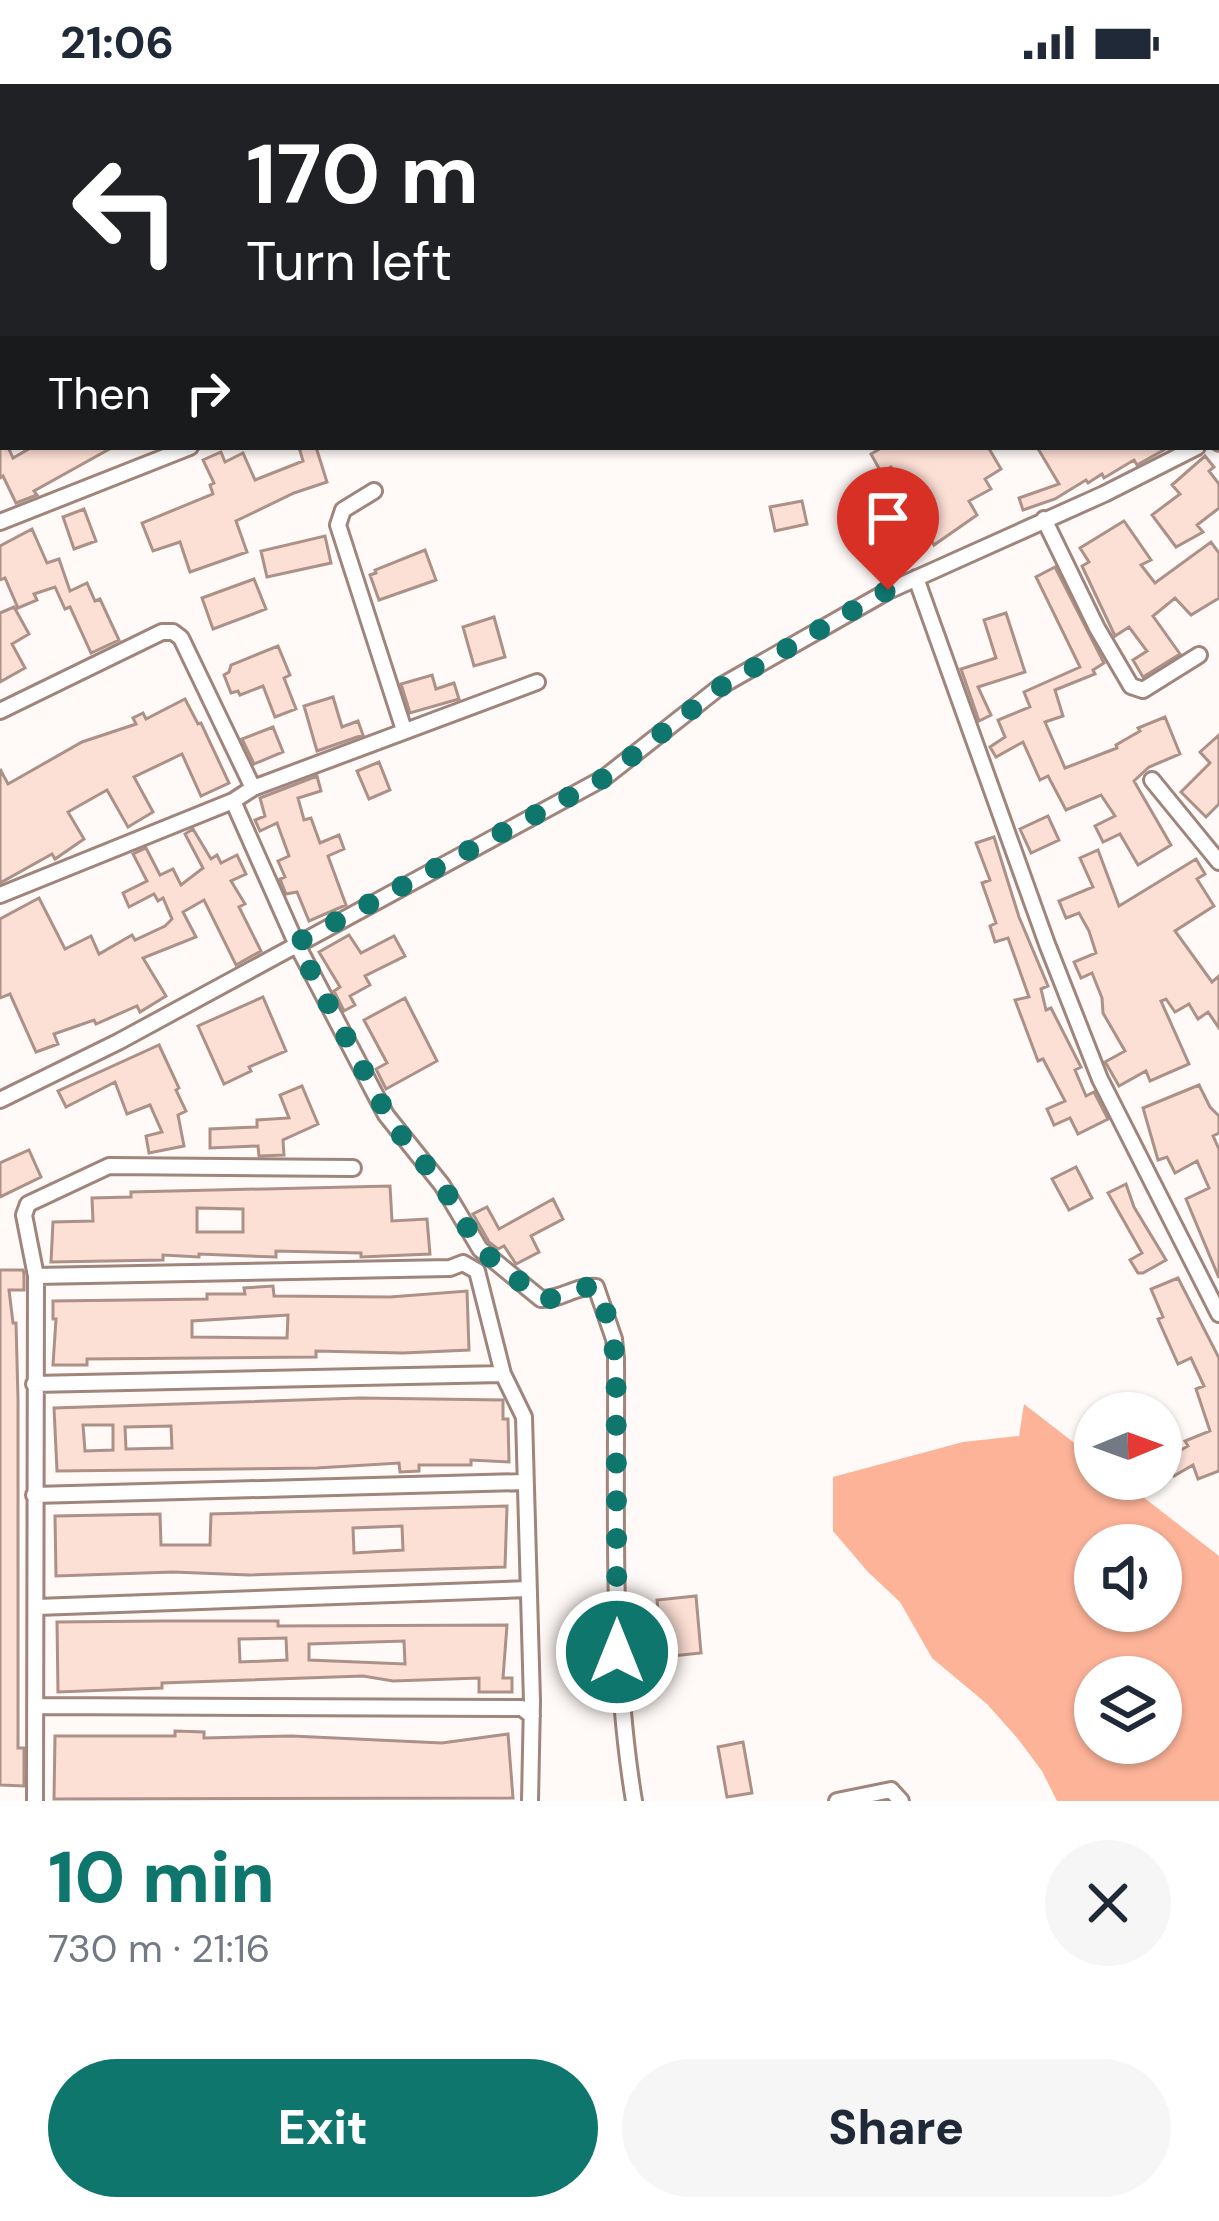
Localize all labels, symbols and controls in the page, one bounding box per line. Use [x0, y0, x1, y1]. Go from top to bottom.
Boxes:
text: 21:06 [60, 13, 174, 72]
text: 170 m [246, 120, 479, 229]
icon: left [48, 132, 204, 288]
text: Turn left [246, 226, 452, 297]
icon: right [175, 360, 241, 426]
text: Then [48, 364, 151, 423]
pin [837, 467, 939, 590]
icon: arrive [855, 485, 921, 551]
north arrow [1074, 1392, 1182, 1500]
map controls [1074, 1392, 1182, 1764]
button: sound [1074, 1524, 1182, 1632]
position arrow [554, 1589, 680, 1715]
button: layers [1074, 1656, 1182, 1764]
text: 10 min [48, 1831, 275, 1924]
button: close [1045, 1840, 1171, 1966]
text: 730 m · 21:16 [48, 1923, 270, 1974]
button: Exit [48, 2059, 598, 2197]
button: Share [622, 2059, 1171, 2197]

